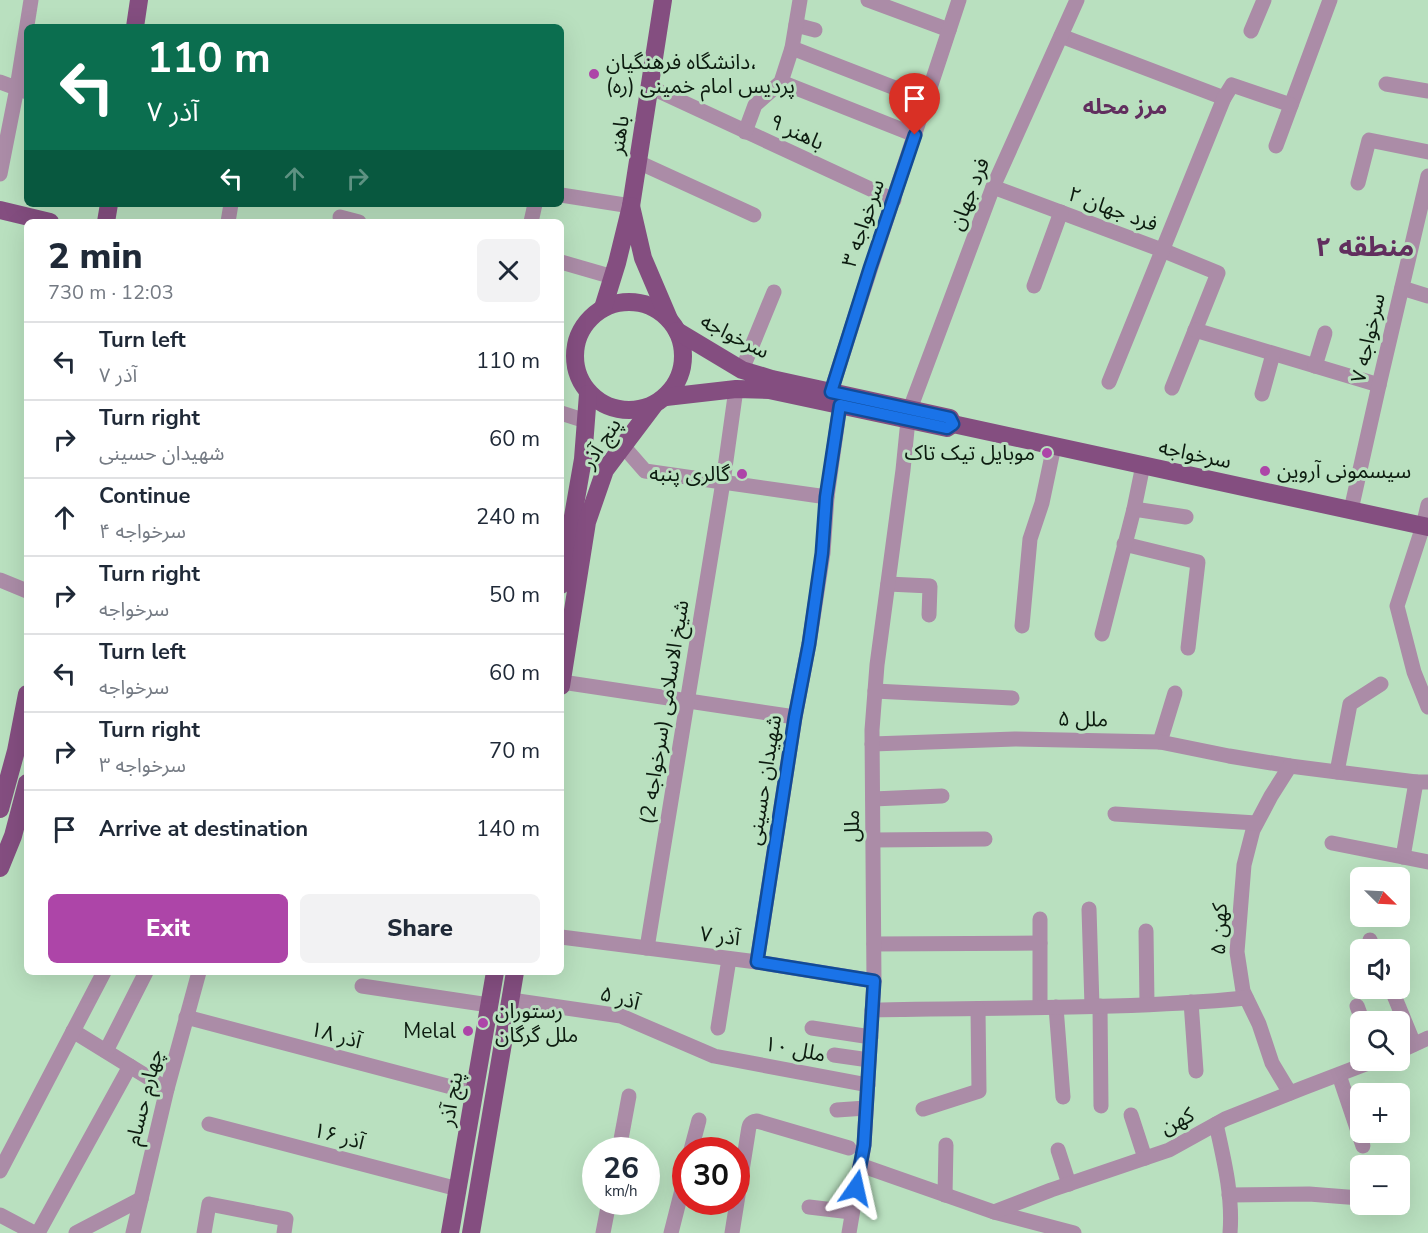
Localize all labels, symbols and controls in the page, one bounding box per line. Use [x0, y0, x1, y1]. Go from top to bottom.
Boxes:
text: 110 m [147, 30, 271, 87]
icon: left [48, 48, 126, 126]
place label: دانشگاه فرهنگیان، پردیس امام خمینی (ره) [606, 48, 795, 102]
marker: دانشگاه فرهنگیان، پردیس امام خمینی (ره) [587, 67, 601, 81]
pin [889, 73, 940, 135]
icon: arrive [898, 82, 931, 115]
district label: مرز محله [1083, 92, 1167, 122]
text: آذر ۷ [147, 94, 199, 131]
street label: ۹ باهنر [765, 107, 829, 157]
street label: باهنر [602, 113, 636, 158]
street label: فرد جهان [942, 154, 996, 234]
icon: left [215, 162, 248, 195]
icon: ahead [278, 162, 311, 195]
icon: right [341, 162, 374, 195]
street label: سرخواجه ۳ [835, 175, 891, 271]
street label: ۲ فرد جهان [1064, 180, 1162, 238]
district label: منطقه ۲ [1316, 229, 1414, 266]
text: 2 min [48, 232, 143, 281]
button: close [477, 239, 540, 302]
text: 730 m · 12:03 [48, 279, 174, 306]
street label: سرخواجه ۷ [1344, 290, 1392, 386]
street label: سرخواجه [696, 307, 774, 365]
text: Turn left [99, 325, 186, 355]
icon: left [48, 345, 81, 378]
text: 110 m [476, 346, 540, 376]
text: آذر ۷ [99, 362, 137, 389]
text: Turn right [99, 403, 200, 433]
street label: پنج آذر [574, 412, 629, 475]
icon: right [48, 423, 81, 456]
text: 60 m [489, 424, 540, 454]
street label: سرخواجه [1156, 433, 1234, 475]
place label: موبایل تیک تاک [905, 439, 1035, 467]
text: شهیدان حسینی [99, 440, 224, 467]
marker: موبایل تیک تاک [1040, 446, 1054, 460]
place label: سیسمونی آروین [1277, 457, 1411, 485]
place label: گالری پنبه [649, 460, 730, 488]
marker: سیسمونی آروین [1258, 464, 1272, 478]
marker: گالری پنبه [735, 467, 749, 481]
text: Continue [99, 481, 190, 511]
icon: ahead [48, 501, 81, 534]
text: 240 m [476, 502, 540, 532]
text: سرخواجه ۴ [99, 518, 186, 545]
text: Turn right [99, 559, 200, 589]
icon: right [48, 579, 81, 612]
text: 50 m [489, 580, 540, 610]
text: سرخواجه [99, 596, 169, 623]
street label: شیخ الاسلامی (سرخواجه 2) [632, 598, 697, 826]
text: Turn left [99, 637, 186, 667]
icon: left [48, 657, 81, 690]
text: 60 m [489, 658, 540, 688]
text: سرخواجه [99, 674, 169, 701]
street label: ملل ۵ [1058, 705, 1108, 733]
street label: شهیدان حسینی [740, 713, 788, 847]
text: Turn right [99, 715, 200, 745]
icon: right [48, 735, 81, 768]
text: 70 m [489, 736, 540, 766]
text: سرخواجه ۳ [99, 752, 186, 779]
street label: ملل [838, 810, 866, 842]
icon: arrive [48, 813, 81, 846]
text: Arrive at destination [99, 814, 308, 844]
text: 140 m [476, 814, 540, 844]
north arrow [1350, 867, 1410, 927]
map controls [1350, 867, 1410, 1215]
button: Exit [48, 894, 288, 963]
button: Share [300, 894, 540, 963]
street label: ۵ کهن [1204, 902, 1234, 956]
street label: آذر ۷ [698, 920, 742, 952]
button: sound [1350, 939, 1410, 999]
street label: آذر ۵ [597, 979, 644, 1017]
place label: رستوران ملل گرگان [495, 997, 578, 1049]
button: search [1350, 1011, 1410, 1071]
street label: ۱۸ آذر [307, 1015, 366, 1055]
marker: رستوران ملل گرگان [476, 1016, 490, 1030]
place label: Melal [403, 1017, 457, 1045]
marker: Melal [461, 1024, 475, 1038]
street label: ۱۰ ملل [762, 1029, 828, 1069]
street label: چهارم حسام [119, 1046, 171, 1148]
street label: پنج آذر [432, 1069, 471, 1130]
button: + [1350, 1083, 1410, 1143]
street label: کهن [1155, 1101, 1199, 1141]
street label: ۱۶ آذر [310, 1116, 369, 1156]
speed limit sign: 30 [672, 1137, 750, 1215]
text: 26 [603, 1148, 639, 1189]
button: − [1350, 1155, 1410, 1215]
position arrow [824, 1156, 888, 1220]
text: km/h [604, 1181, 638, 1201]

